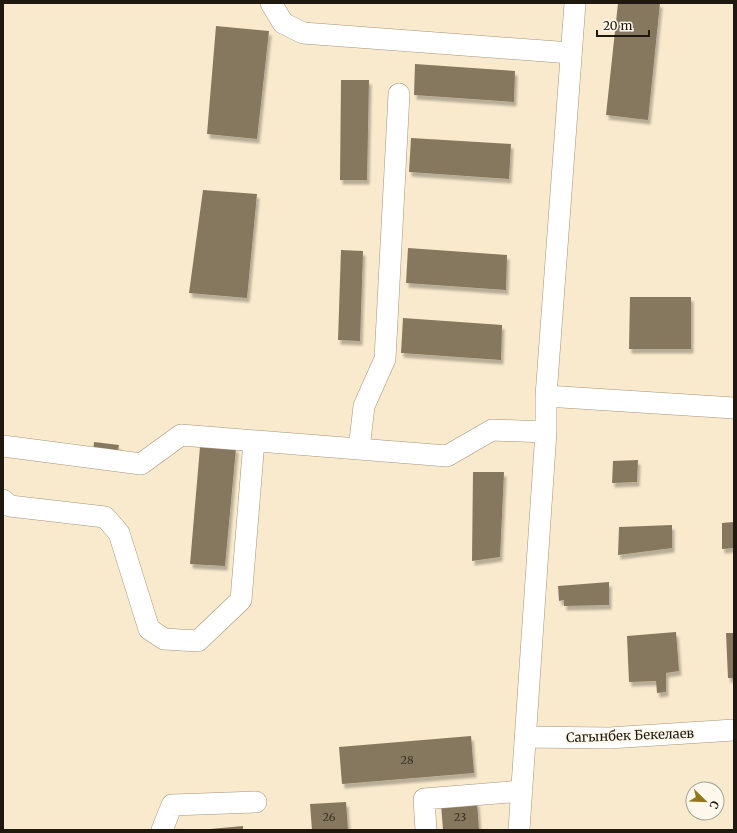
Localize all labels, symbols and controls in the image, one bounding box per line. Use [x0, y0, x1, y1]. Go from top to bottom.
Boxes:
scale bar [597, 12, 649, 38]
text: 20 m [603, 18, 632, 33]
street label: Сагынбек Бекелаев [566, 725, 695, 746]
house number: 28 [401, 753, 414, 767]
north arrow [685, 781, 725, 821]
text: С [706, 799, 722, 811]
house number: 26 [323, 810, 336, 824]
house number: 23 [454, 810, 466, 824]

